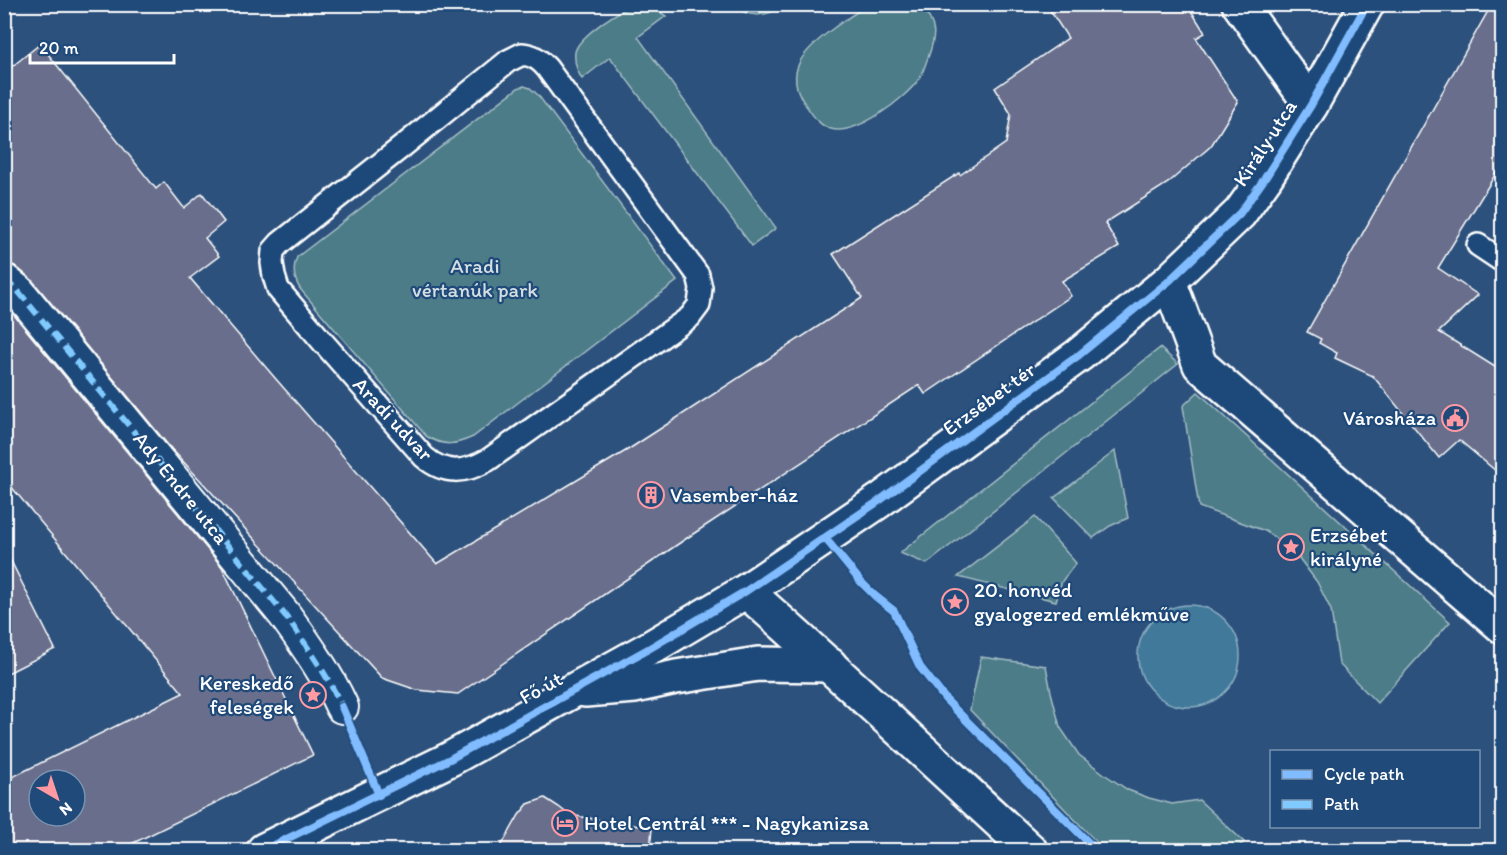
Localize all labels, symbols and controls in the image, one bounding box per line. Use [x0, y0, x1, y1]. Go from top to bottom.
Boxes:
scale bar [30, 27, 174, 65]
text: 20 m [39, 37, 79, 59]
street label: Király utca [1227, 95, 1302, 191]
park label: Aradi vértanúk park [412, 253, 538, 302]
street label: Erzsébet tér [937, 356, 1041, 441]
street label: Aradi udvar [348, 372, 439, 466]
public building icon: Városháza [1440, 403, 1470, 433]
place label: Városháza [1343, 405, 1436, 430]
street label: Ady Endre utca [128, 426, 234, 549]
building icon: Vasember-ház [636, 480, 666, 510]
place label: Vasember-ház [670, 482, 798, 507]
place label: Erzsébet királyné [1310, 522, 1388, 571]
place icon: Erzsébet királyné [1276, 532, 1306, 562]
place label: 20. honvéd gyalogezred emlékműve [974, 577, 1189, 626]
place icon: 20. honvéd gyalogezred emlékműve [940, 587, 970, 617]
street label: Fő út [515, 666, 567, 709]
place label: Kereskedő feleségek [200, 670, 294, 719]
place icon: Kereskedő feleségek [298, 680, 328, 710]
legend [1270, 750, 1480, 828]
text: Cycle path [1324, 763, 1405, 785]
north arrow [27, 768, 87, 828]
text: Path [1324, 793, 1359, 815]
text: N [56, 798, 76, 820]
hotel icon: Hotel Centrál *** - Nagykanizsa [550, 808, 580, 838]
place label: Hotel Centrál *** - Nagykanizsa [584, 810, 869, 835]

